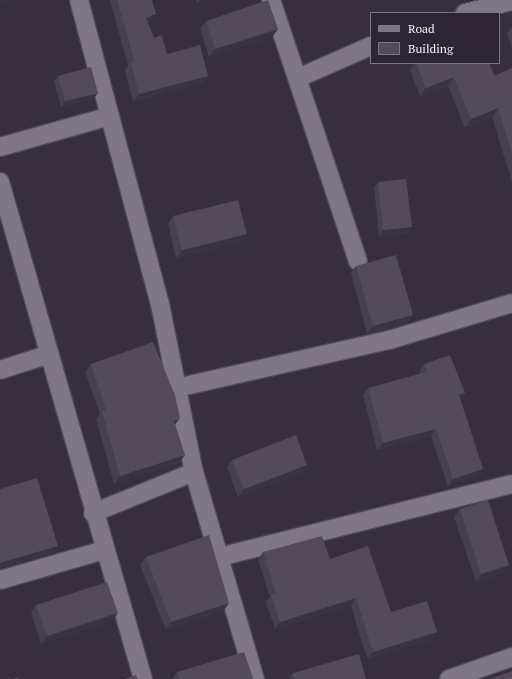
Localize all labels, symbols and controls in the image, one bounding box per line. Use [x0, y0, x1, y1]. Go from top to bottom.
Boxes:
legend [370, 12, 500, 64]
text: Road [408, 21, 435, 36]
text: Building [408, 41, 453, 56]

